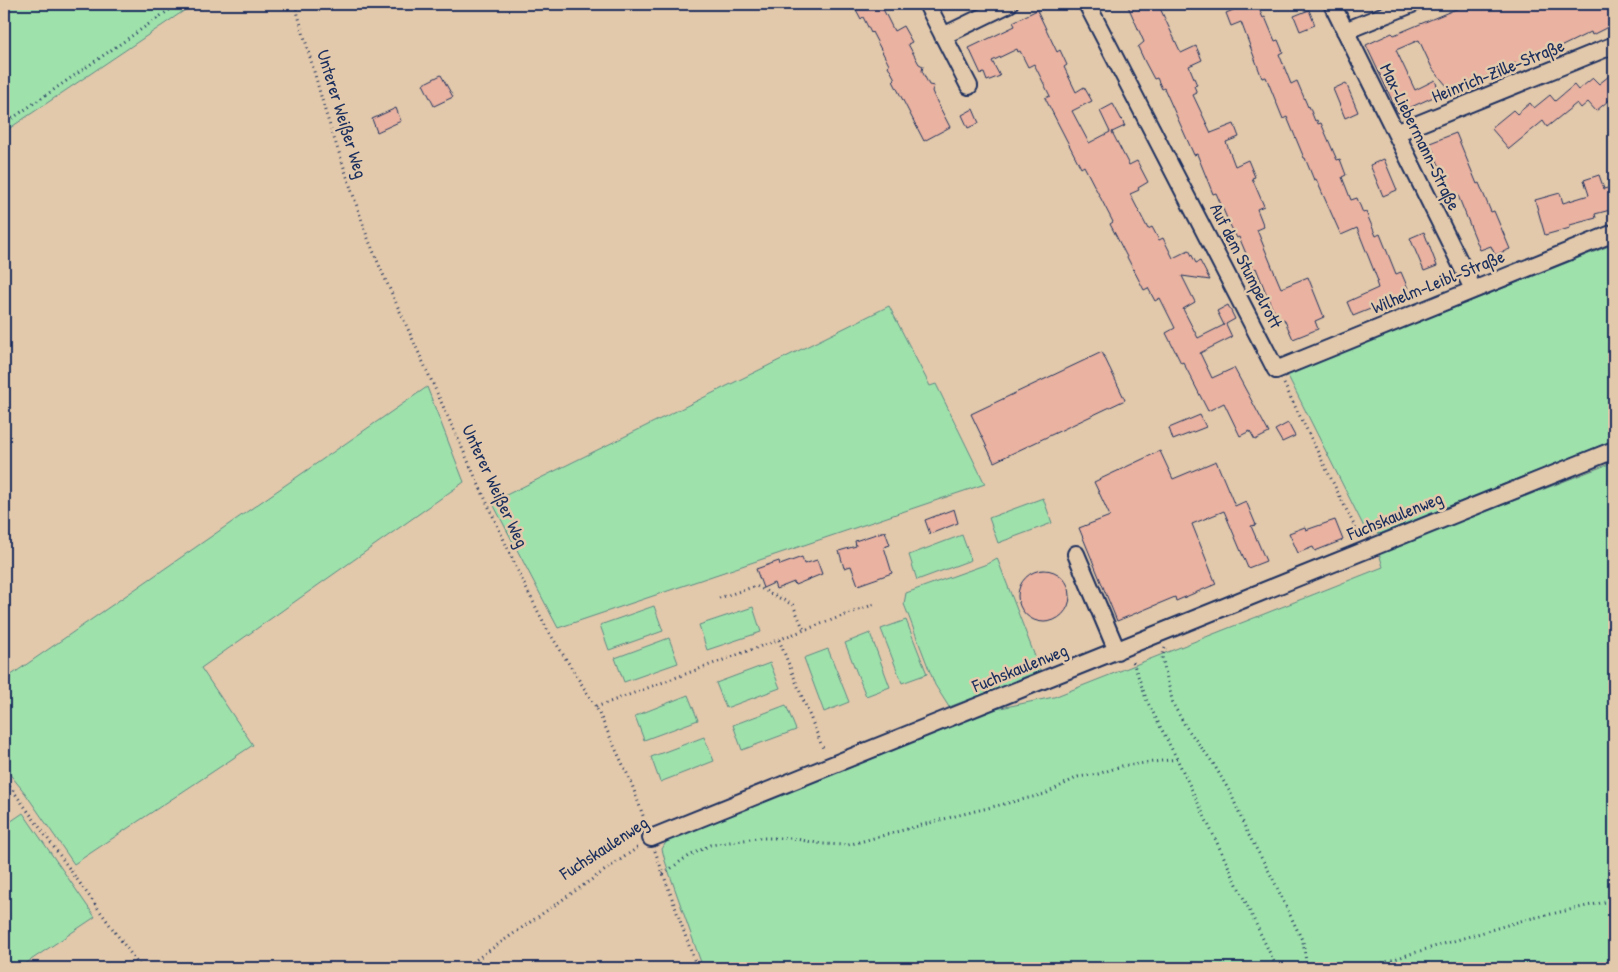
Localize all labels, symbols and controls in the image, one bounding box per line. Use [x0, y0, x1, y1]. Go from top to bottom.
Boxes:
street label: Heinrich-Zille-Straße [1428, 33, 1568, 109]
street label: Unterer Weißer Weg [311, 47, 374, 181]
street label: Max-Liebermann-Straße [1374, 59, 1467, 214]
street label: Auf dem Stumpelrott [1204, 199, 1289, 333]
street label: Wilhelm-Leibl-Straße [1368, 243, 1508, 320]
street label: Unterer Weißer Weg [456, 420, 535, 551]
street label: Fuchskaulenweg [1342, 485, 1446, 546]
street label: Fuchskaulenweg [967, 637, 1071, 698]
street label: Fuchskaulenweg [554, 810, 653, 886]

